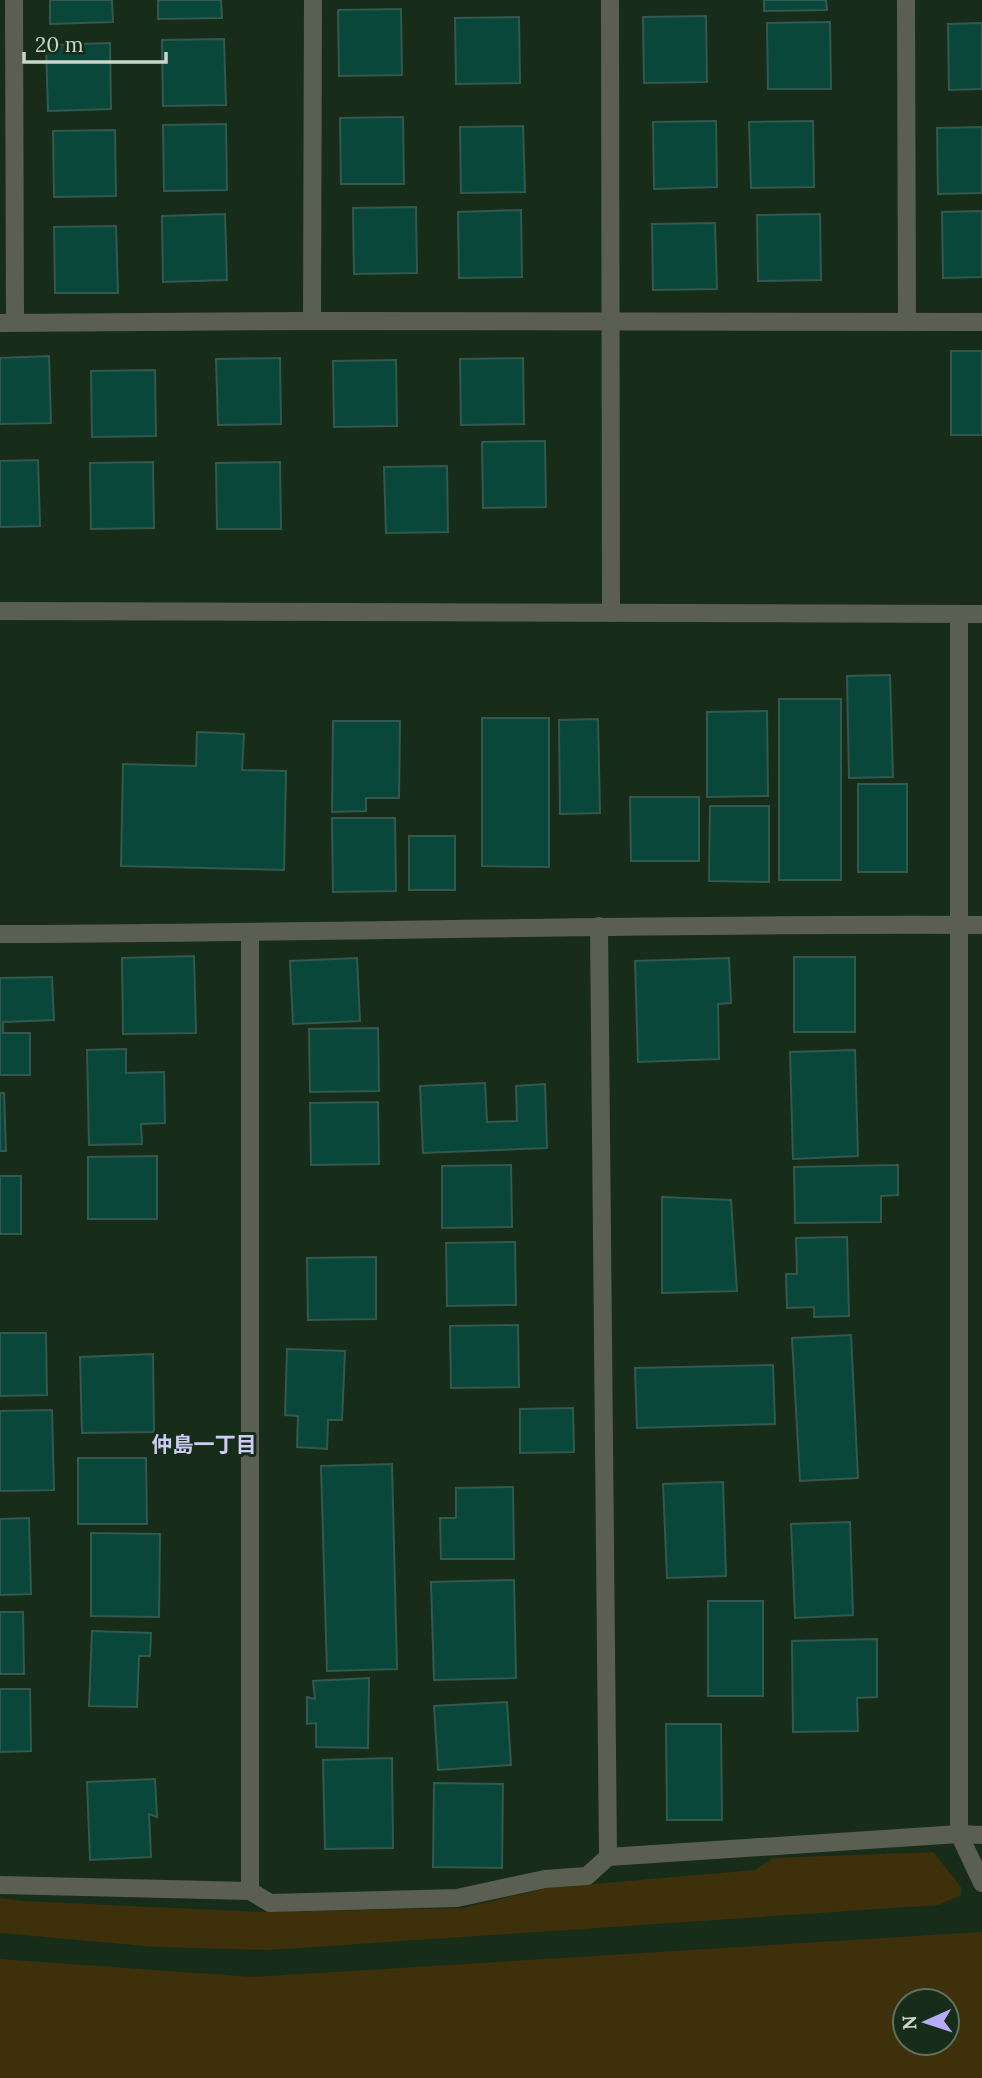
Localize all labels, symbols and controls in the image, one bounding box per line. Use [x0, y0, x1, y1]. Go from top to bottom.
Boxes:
scale bar [24, 21, 166, 65]
text: 20 m [35, 31, 84, 58]
district label: 仲島一丁目 [152, 1431, 257, 1458]
north arrow [891, 1987, 961, 2057]
text: N [897, 2015, 921, 2031]

